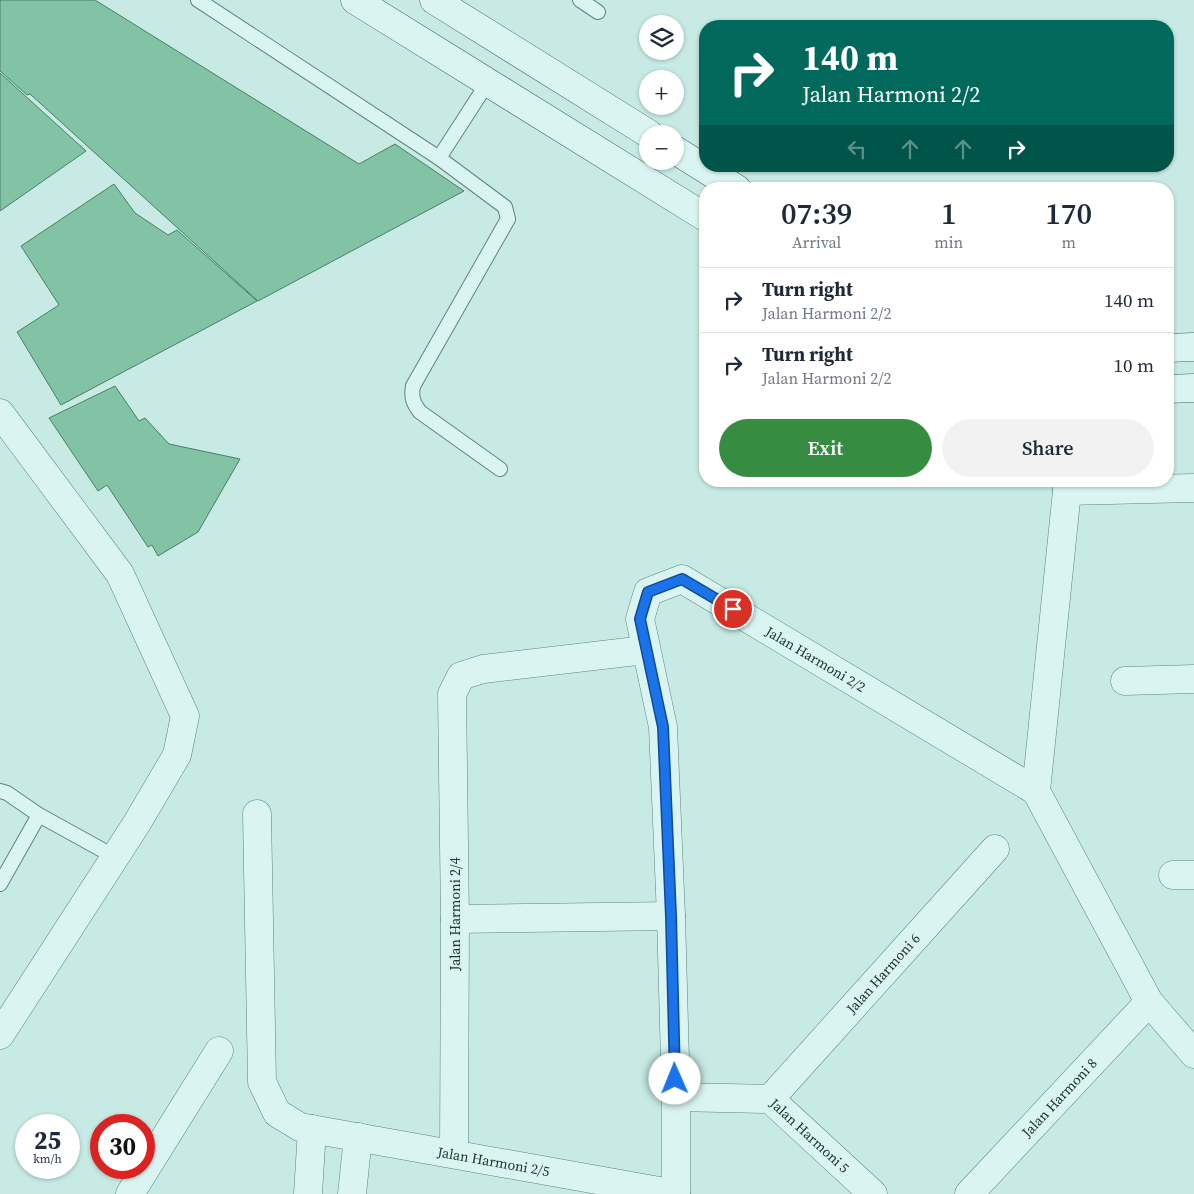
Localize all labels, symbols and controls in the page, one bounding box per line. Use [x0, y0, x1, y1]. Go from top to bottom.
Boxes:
map controls [639, 15, 684, 170]
button: layers [639, 15, 684, 60]
text: 140 m [802, 34, 898, 82]
icon: right [719, 40, 784, 105]
button: + [639, 70, 684, 115]
text: Jalan Harmoni 2/2 [802, 79, 980, 109]
button: − [639, 125, 684, 170]
icon: left [843, 135, 871, 163]
icon: ahead [896, 135, 924, 163]
icon: ahead [949, 135, 977, 163]
icon: right [1002, 135, 1030, 163]
text: 07:39 [781, 193, 852, 234]
text: 1 [941, 193, 957, 234]
text: 170 [1045, 193, 1092, 234]
text: Arrival [792, 231, 841, 253]
text: min [934, 231, 963, 253]
text: m [1061, 231, 1076, 253]
text: Turn right [762, 276, 853, 302]
icon: right [719, 286, 747, 314]
text: 140 m [1104, 287, 1154, 313]
text: Jalan Harmoni 2/2 [762, 302, 892, 324]
text: Turn right [762, 341, 853, 367]
icon: right [719, 351, 747, 379]
text: 10 m [1113, 352, 1154, 378]
text: Jalan Harmoni 2/2 [762, 367, 892, 389]
button: Exit [719, 419, 932, 477]
button: Share [942, 419, 1154, 477]
pin [712, 588, 754, 630]
icon: arrive [719, 595, 747, 623]
street label: Jalan Harmoni 2/2 [761, 621, 869, 697]
street label: Jalan Harmoni 2/4 [445, 857, 465, 972]
street label: Jalan Harmoni 6 [841, 929, 925, 1019]
position arrow [648, 1052, 700, 1104]
street label: Jalan Harmoni 8 [1016, 1054, 1101, 1142]
street label: Jalan Harmoni 5 [765, 1093, 854, 1177]
speed limit sign: 30 [90, 1114, 155, 1179]
text: 25 [34, 1123, 61, 1157]
street label: Jalan Harmoni 2/5 [435, 1142, 551, 1181]
text: km/h [33, 1151, 62, 1167]

